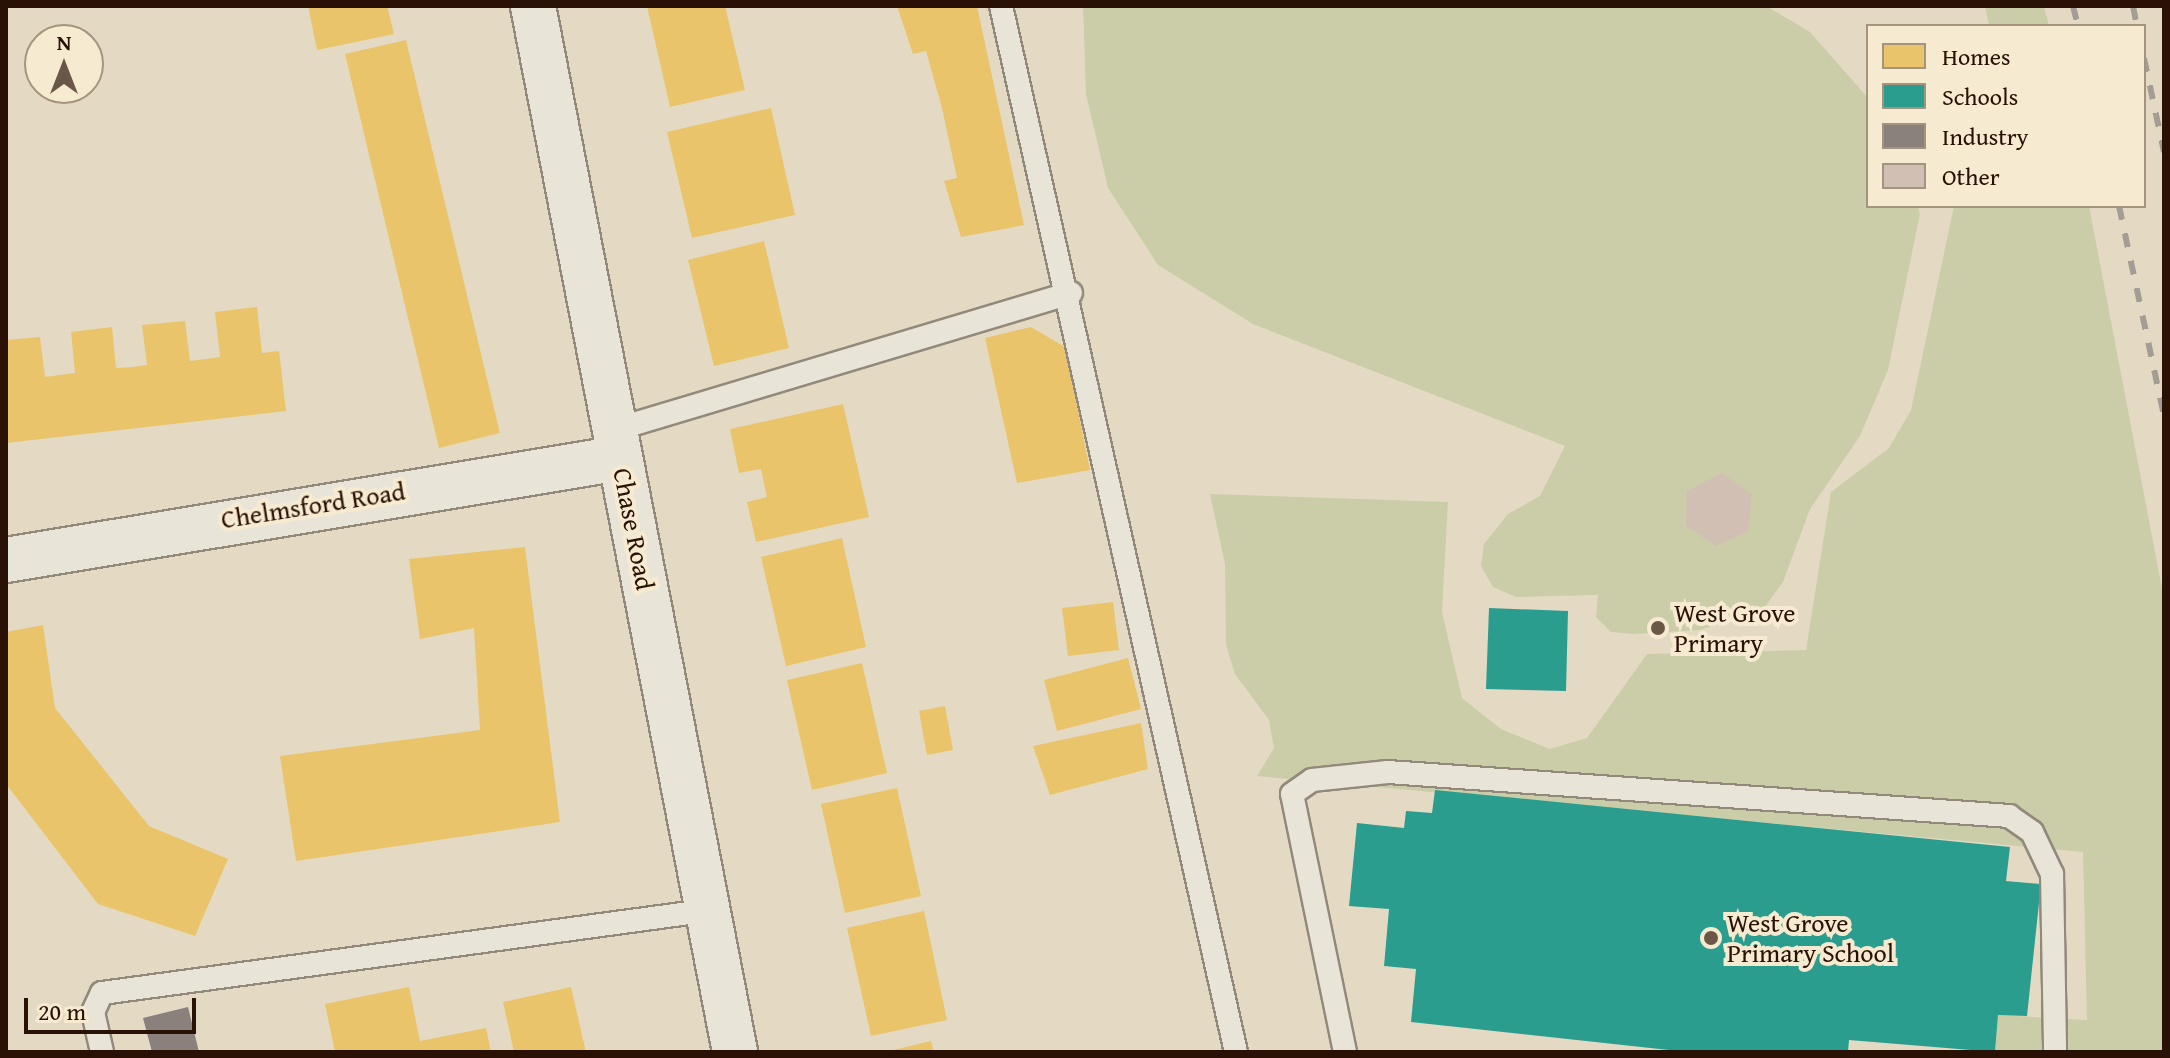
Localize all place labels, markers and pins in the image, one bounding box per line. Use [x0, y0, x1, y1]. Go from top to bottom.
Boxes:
place label: West Grove Primary [1674, 597, 1795, 658]
marker: West Grove Primary [1649, 619, 1667, 637]
place label: West Grove Primary School [1727, 907, 1894, 968]
marker: West Grove Primary School [1702, 929, 1720, 947]

